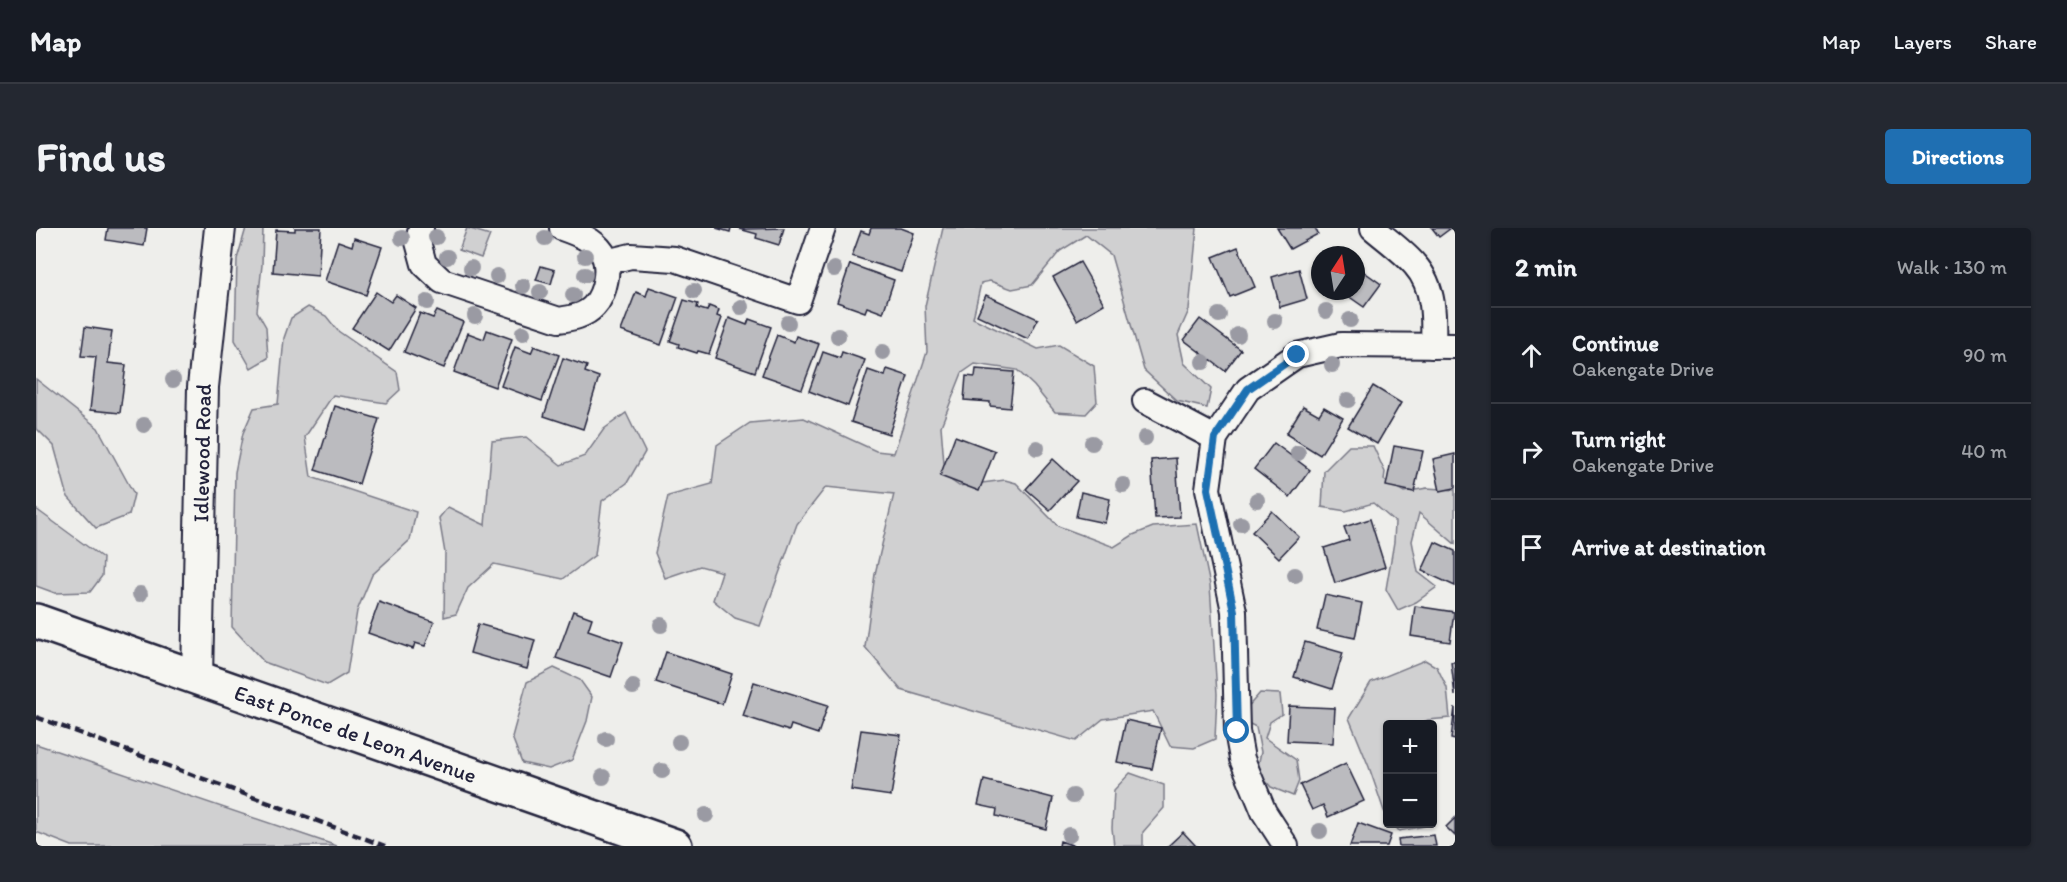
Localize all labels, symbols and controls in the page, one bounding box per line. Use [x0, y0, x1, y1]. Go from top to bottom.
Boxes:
text: Map [30, 24, 81, 58]
text: Map [1822, 29, 1861, 54]
text: Layers [1894, 29, 1952, 54]
text: Share [1985, 29, 2037, 54]
button: Directions [1885, 129, 2031, 184]
text: Find us [36, 131, 166, 182]
north arrow [1311, 246, 1365, 300]
text: 2 min [1515, 251, 1577, 283]
text: Walk · 130 m [1897, 255, 2007, 279]
text: Continue [1572, 330, 1659, 357]
icon: ahead [1515, 339, 1548, 372]
route end [1283, 341, 1309, 367]
text: 90 m [1963, 343, 2007, 367]
text: Oakengate Drive [1572, 357, 1714, 381]
street label: Idlewood Road [187, 383, 217, 523]
text: Turn right [1572, 426, 1666, 453]
icon: right [1515, 435, 1548, 468]
text: 40 m [1961, 439, 2007, 463]
text: Oakengate Drive [1572, 453, 1714, 477]
icon: arrive [1515, 531, 1548, 564]
text: Arrive at destination [1572, 534, 1766, 561]
street label: East Ponce de Leon Avenue [231, 679, 480, 789]
route start [1223, 717, 1249, 743]
map controls [1383, 720, 1437, 828]
button: + [1383, 720, 1437, 774]
button: − [1383, 774, 1437, 828]

